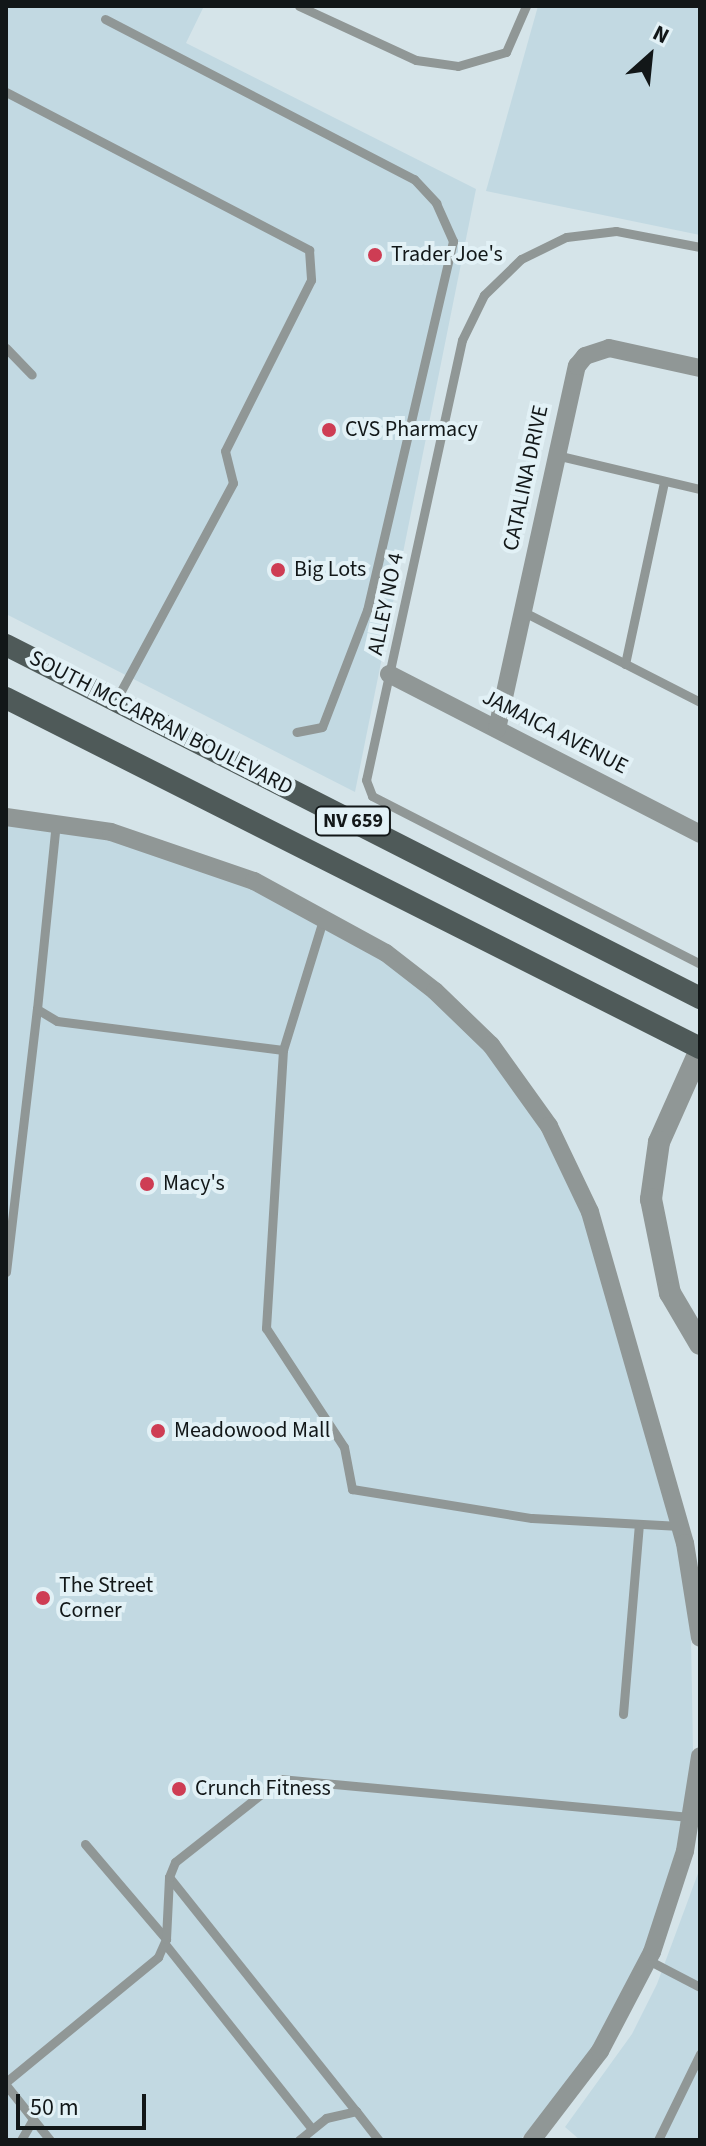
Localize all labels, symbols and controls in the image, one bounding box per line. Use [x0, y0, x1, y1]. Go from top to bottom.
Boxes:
north arrow [610, 16, 690, 96]
text: N [647, 17, 675, 52]
place label: Trader Joe's [391, 242, 503, 268]
marker: Trader Joe's [366, 246, 384, 264]
street label: CATALINA DRIVE [498, 403, 554, 553]
place label: CVS Pharmacy [345, 417, 478, 443]
marker: CVS Pharmacy [320, 421, 338, 439]
street label: ALLEY NO 4 [362, 550, 410, 658]
place label: Big Lots [294, 557, 366, 583]
marker: Big Lots [269, 561, 287, 579]
street label: SOUTH MCCARRAN BOULEVARD [25, 645, 297, 801]
street label: JAMAICA AVENUE [478, 684, 632, 780]
road number: NV 659 [313, 805, 393, 837]
place label: Macy's [163, 1171, 225, 1197]
marker: Macy's [138, 1175, 156, 1193]
place label: Meadowood Mall [174, 1418, 330, 1444]
marker: Meadowood Mall [149, 1422, 167, 1440]
place label: The Street Corner [59, 1572, 153, 1624]
marker: The Street Corner [34, 1589, 52, 1607]
place label: Crunch Fitness [195, 1776, 331, 1802]
marker: Crunch Fitness [170, 1780, 188, 1798]
scale bar [20, 2078, 150, 2128]
text: 50 m [30, 2090, 79, 2125]

